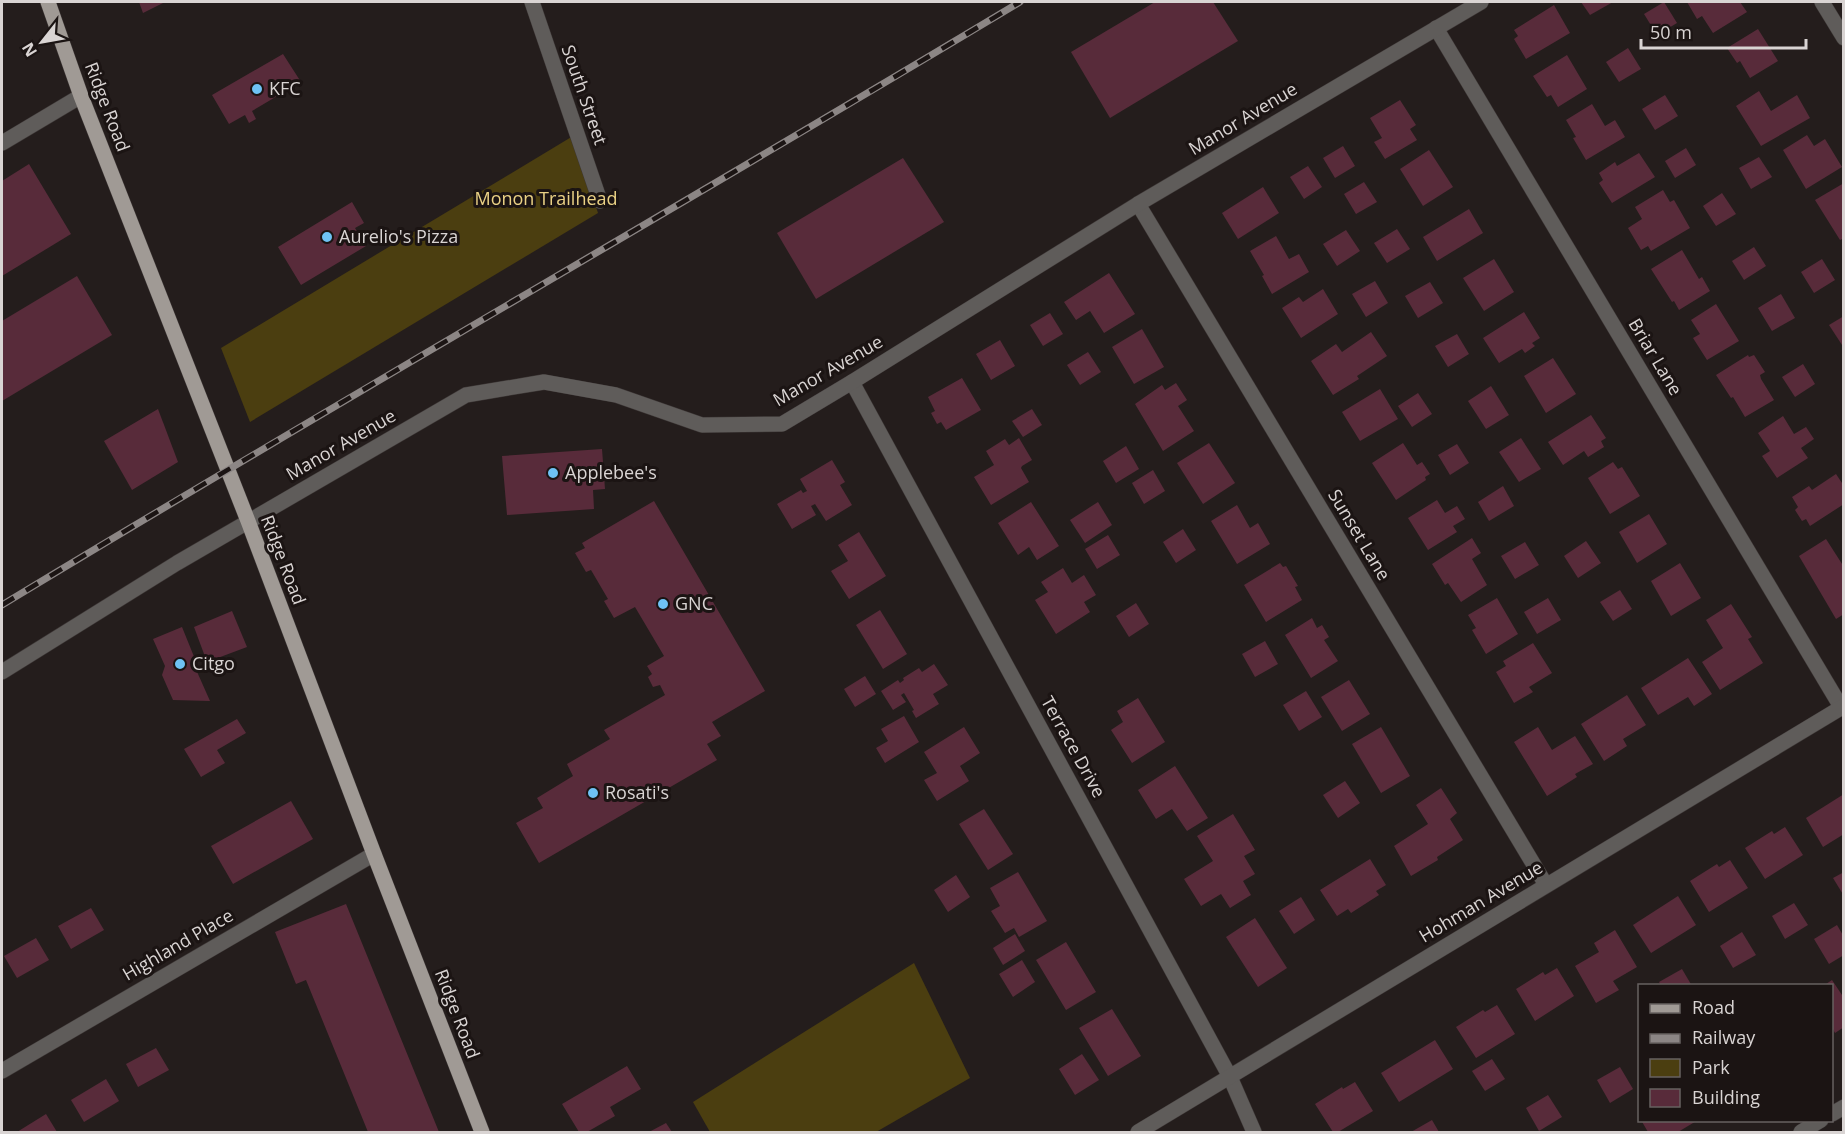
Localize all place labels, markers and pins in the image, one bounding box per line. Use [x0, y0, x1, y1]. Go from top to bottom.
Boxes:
place label: KFC [269, 76, 301, 100]
marker: KFC [250, 82, 264, 96]
place label: Aurelio's Pizza [339, 224, 458, 248]
marker: Aurelio's Pizza [320, 230, 334, 244]
place label: Applebee's [565, 460, 657, 484]
marker: Applebee's [546, 466, 560, 480]
place label: GNC [675, 591, 713, 615]
marker: GNC [656, 597, 670, 611]
place label: Citgo [192, 651, 235, 675]
marker: Citgo [173, 657, 187, 671]
place label: Rosati's [605, 780, 669, 804]
marker: Rosati's [586, 786, 600, 800]

